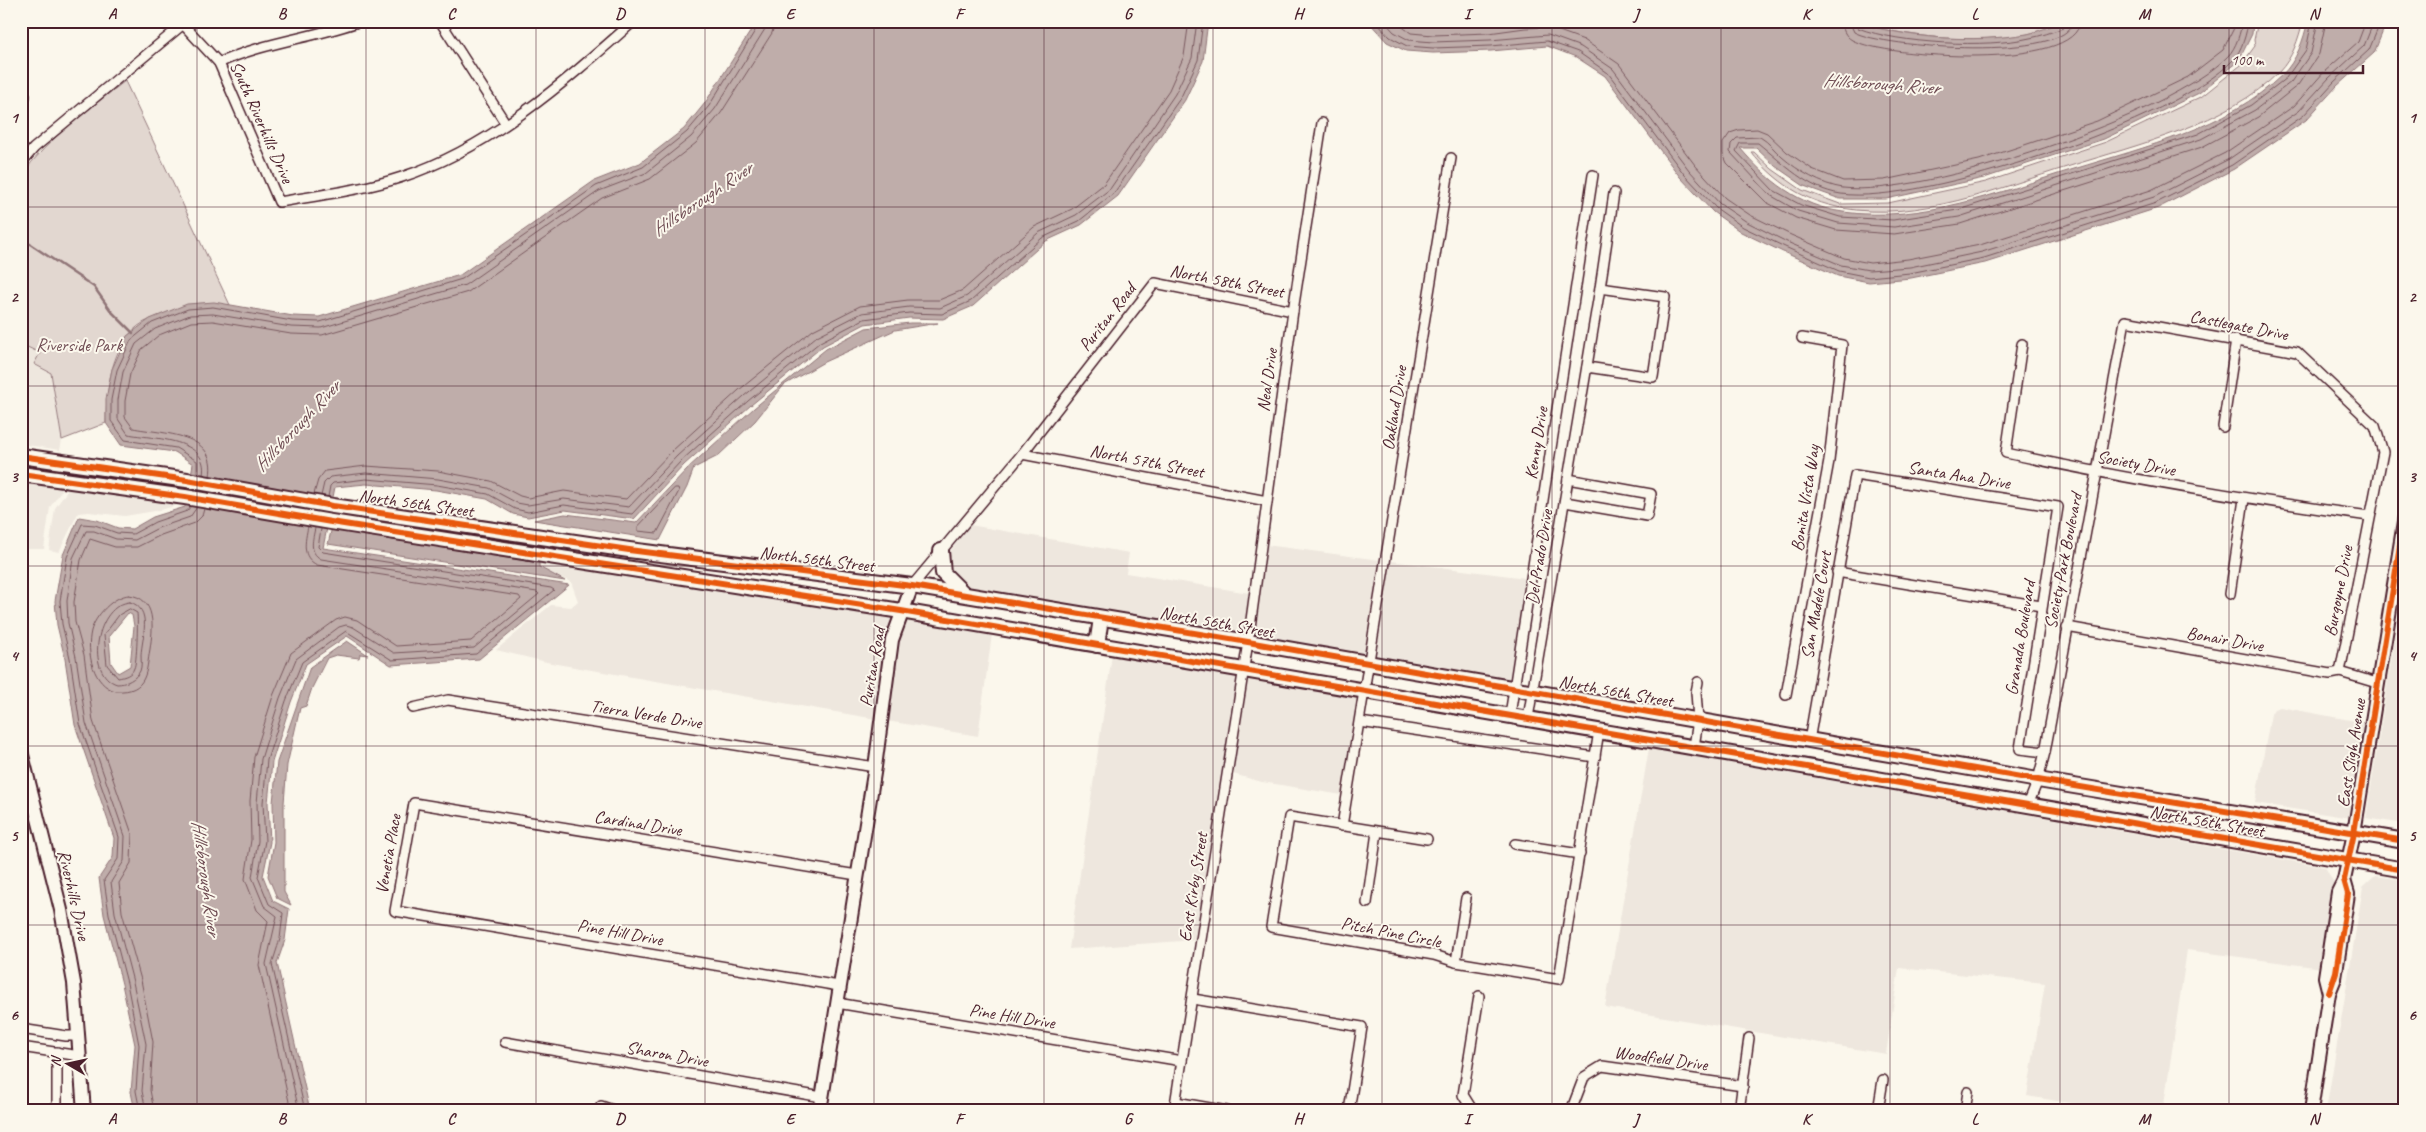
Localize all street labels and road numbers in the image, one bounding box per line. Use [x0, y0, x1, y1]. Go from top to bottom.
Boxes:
street label: South Riverhills Drive [225, 58, 299, 187]
street label: North 58th Street [1168, 259, 1288, 303]
street label: Puritan Road [1074, 276, 1142, 355]
street label: Castlegate Drive [2188, 305, 2291, 345]
street label: Neal Drive [1252, 346, 1282, 413]
street label: Oakland Drive [1376, 363, 1412, 452]
street label: Kenny Drive [1519, 404, 1553, 481]
street label: North 57th Street [1088, 439, 1208, 483]
street label: Bonita Vista Way [1786, 442, 1825, 553]
street label: Society Drive [2095, 445, 2178, 481]
street label: Santa Ana Drive [1906, 456, 2013, 494]
street label: North 56th Street [357, 484, 477, 522]
street label: Society Park Boulevard [2039, 488, 2087, 631]
street label: Del Prado Drive [1521, 507, 1558, 606]
street label: North 56th Street [758, 541, 878, 577]
street label: Burgoyne Drive [2318, 543, 2358, 638]
street label: San Madele Court [1796, 547, 1837, 661]
street label: Granada Boulevard [2000, 576, 2040, 697]
street label: North 56th Street [1158, 601, 1278, 643]
street label: Bonair Drive [2185, 621, 2266, 657]
street label: Puritan Road [854, 623, 890, 708]
street label: North 56th Street [1557, 670, 1677, 712]
street label: Tierra Verde Drive [589, 694, 704, 734]
street label: East Sligh Avenue [2332, 696, 2371, 809]
street label: North 56th Street [2148, 800, 2268, 842]
street label: Cardinal Drive [593, 805, 684, 841]
street label: Venetia Place [370, 811, 406, 896]
street label: East Kirby Street [1174, 829, 1213, 943]
street label: Riverhills Drive [53, 848, 95, 943]
street label: Pitch Pine Circle [1339, 912, 1444, 953]
street label: Pine Hill Drive [576, 914, 666, 951]
street label: Pine Hill Drive [968, 998, 1057, 1034]
street label: Sharon Drive [624, 1036, 711, 1072]
street label: Woodfield Drive [1613, 1041, 1710, 1076]

